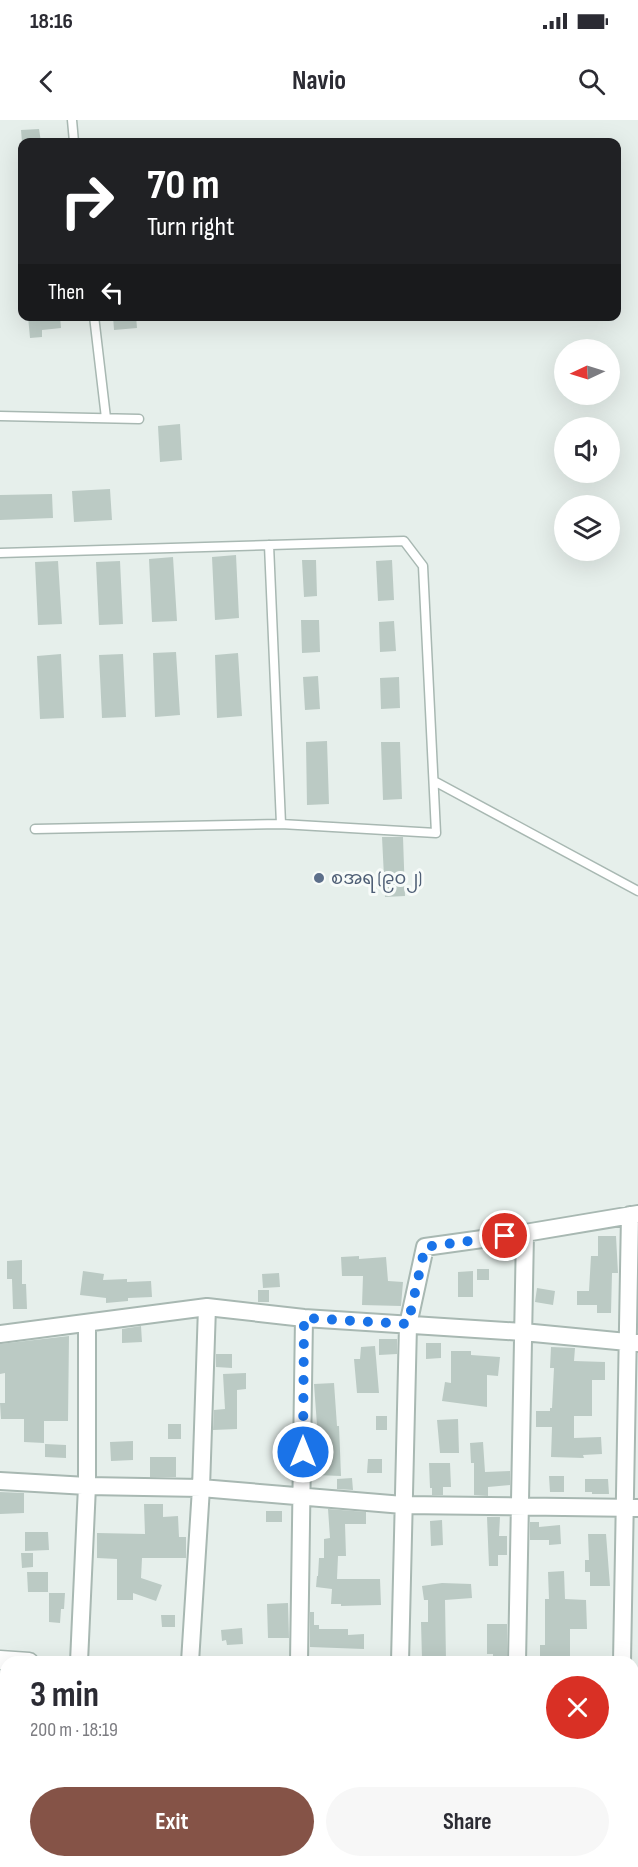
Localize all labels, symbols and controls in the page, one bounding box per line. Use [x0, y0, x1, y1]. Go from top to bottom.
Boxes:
text: 18:16 [30, 8, 73, 35]
icon: back [30, 65, 63, 98]
text: Navio [292, 65, 346, 97]
icon: search [575, 65, 608, 98]
text: 70 m [147, 160, 220, 211]
icon: right [48, 162, 126, 240]
text: Turn right [147, 211, 234, 243]
icon: left [96, 276, 129, 309]
text: Then [48, 279, 84, 306]
north arrow [554, 339, 620, 405]
map controls [554, 339, 620, 561]
button: sound [554, 417, 620, 483]
button: layers [554, 495, 620, 561]
place label: စအရ (၉၀၂) [331, 868, 422, 893]
marker: စအရ (၉၀၂) [312, 871, 326, 885]
pin [479, 1210, 530, 1261]
icon: arrive [488, 1219, 521, 1252]
position arrow [271, 1420, 335, 1484]
text: 3 min [30, 1674, 99, 1717]
button: close [546, 1676, 609, 1739]
text: 200 m · 18:19 [30, 1718, 118, 1742]
button: Exit [30, 1787, 314, 1856]
button: Share [326, 1787, 609, 1856]

